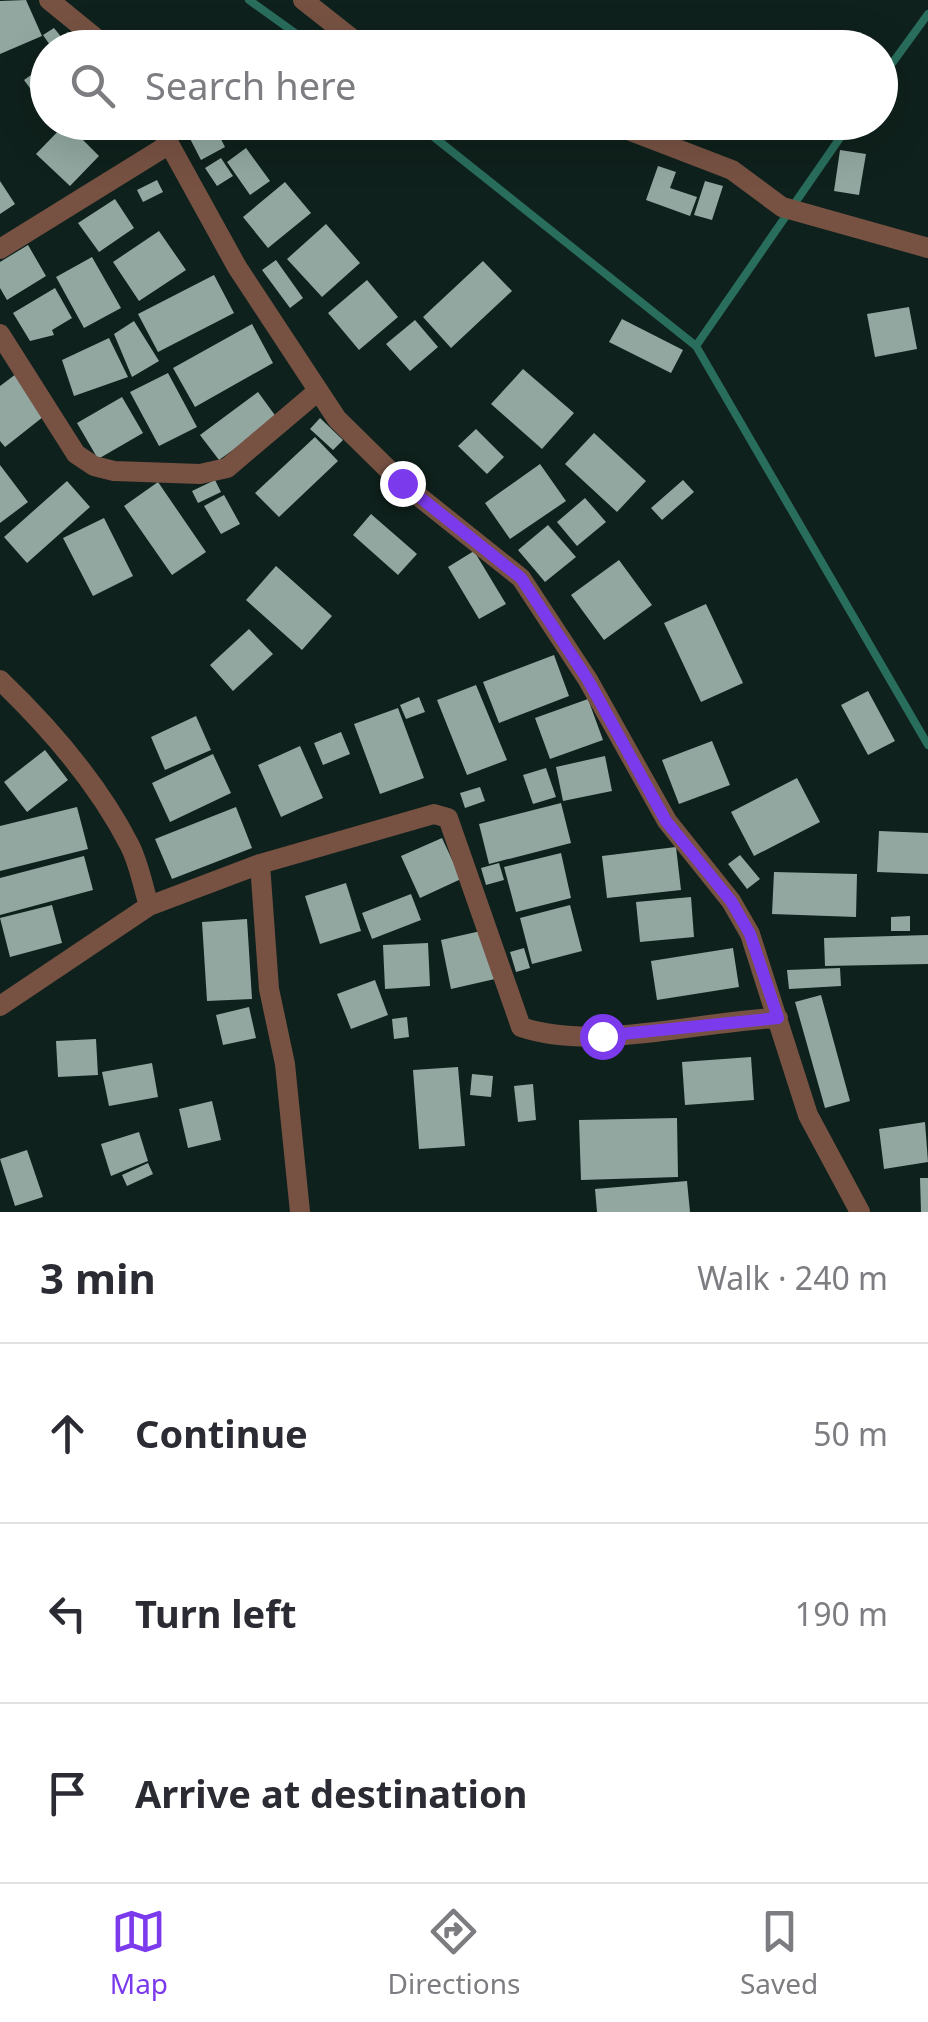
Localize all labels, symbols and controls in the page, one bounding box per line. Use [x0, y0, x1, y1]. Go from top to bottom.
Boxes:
search box [30, 30, 898, 140]
icon: search [65, 58, 120, 113]
text: Search here [145, 59, 356, 111]
route end [380, 461, 426, 507]
route start [580, 1014, 626, 1060]
text: 3 min [40, 1249, 156, 1306]
text: Walk · 240 m [697, 1256, 888, 1299]
icon: ahead [40, 1406, 95, 1461]
text: Continue [135, 1407, 308, 1459]
text: 50 m [813, 1412, 888, 1455]
icon: left [40, 1586, 95, 1641]
text: Turn left [135, 1587, 297, 1639]
text: 190 m [795, 1592, 888, 1635]
icon: arrive [40, 1766, 95, 1821]
text: Arrive at destination [135, 1767, 527, 1819]
tab: Map [110, 1904, 168, 2002]
tab: Directions [388, 1904, 520, 2002]
tab: Saved [740, 1904, 818, 2002]

